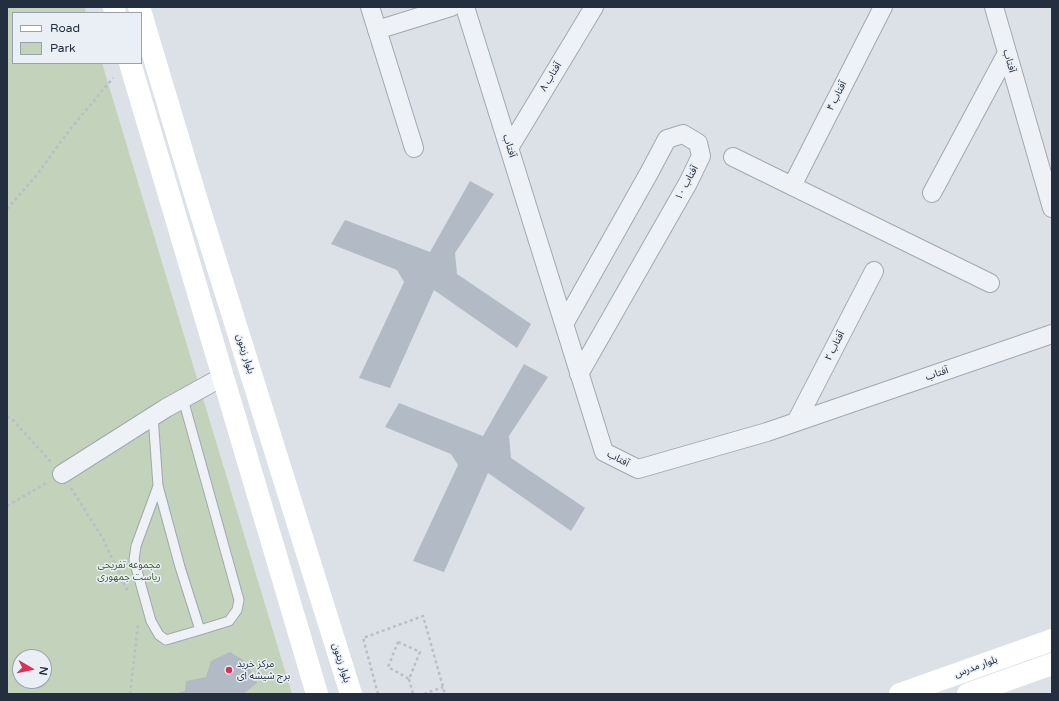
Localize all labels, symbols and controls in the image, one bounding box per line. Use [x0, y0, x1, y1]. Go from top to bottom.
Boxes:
legend [12, 12, 142, 64]
text: Road [50, 21, 80, 35]
text: Park [50, 41, 76, 55]
street label: آفتاب [1000, 48, 1018, 74]
street label: آفتاب ۸ [538, 60, 564, 94]
street label: آفتاب ۴ [824, 79, 850, 113]
street label: آفتاب [500, 133, 518, 159]
street label: آفتاب ۱۰ [673, 164, 701, 202]
street label: آفتاب ۲ [822, 329, 848, 363]
street label: بلوار زیتون [233, 333, 257, 375]
street label: آفتاب [924, 365, 950, 383]
street label: آفتاب [605, 448, 631, 470]
park label: مجموعه تفریحی ریاست جمهوری [97, 559, 161, 582]
street label: بلوار زیتون [329, 642, 353, 684]
north arrow [12, 649, 52, 689]
street label: بلوار مدرس [953, 654, 999, 680]
place label: مرکز خرید برج شیشه ای [237, 658, 290, 682]
text: N [36, 665, 50, 676]
marker: مرکز خرید برج شیشه ای [224, 665, 234, 675]

